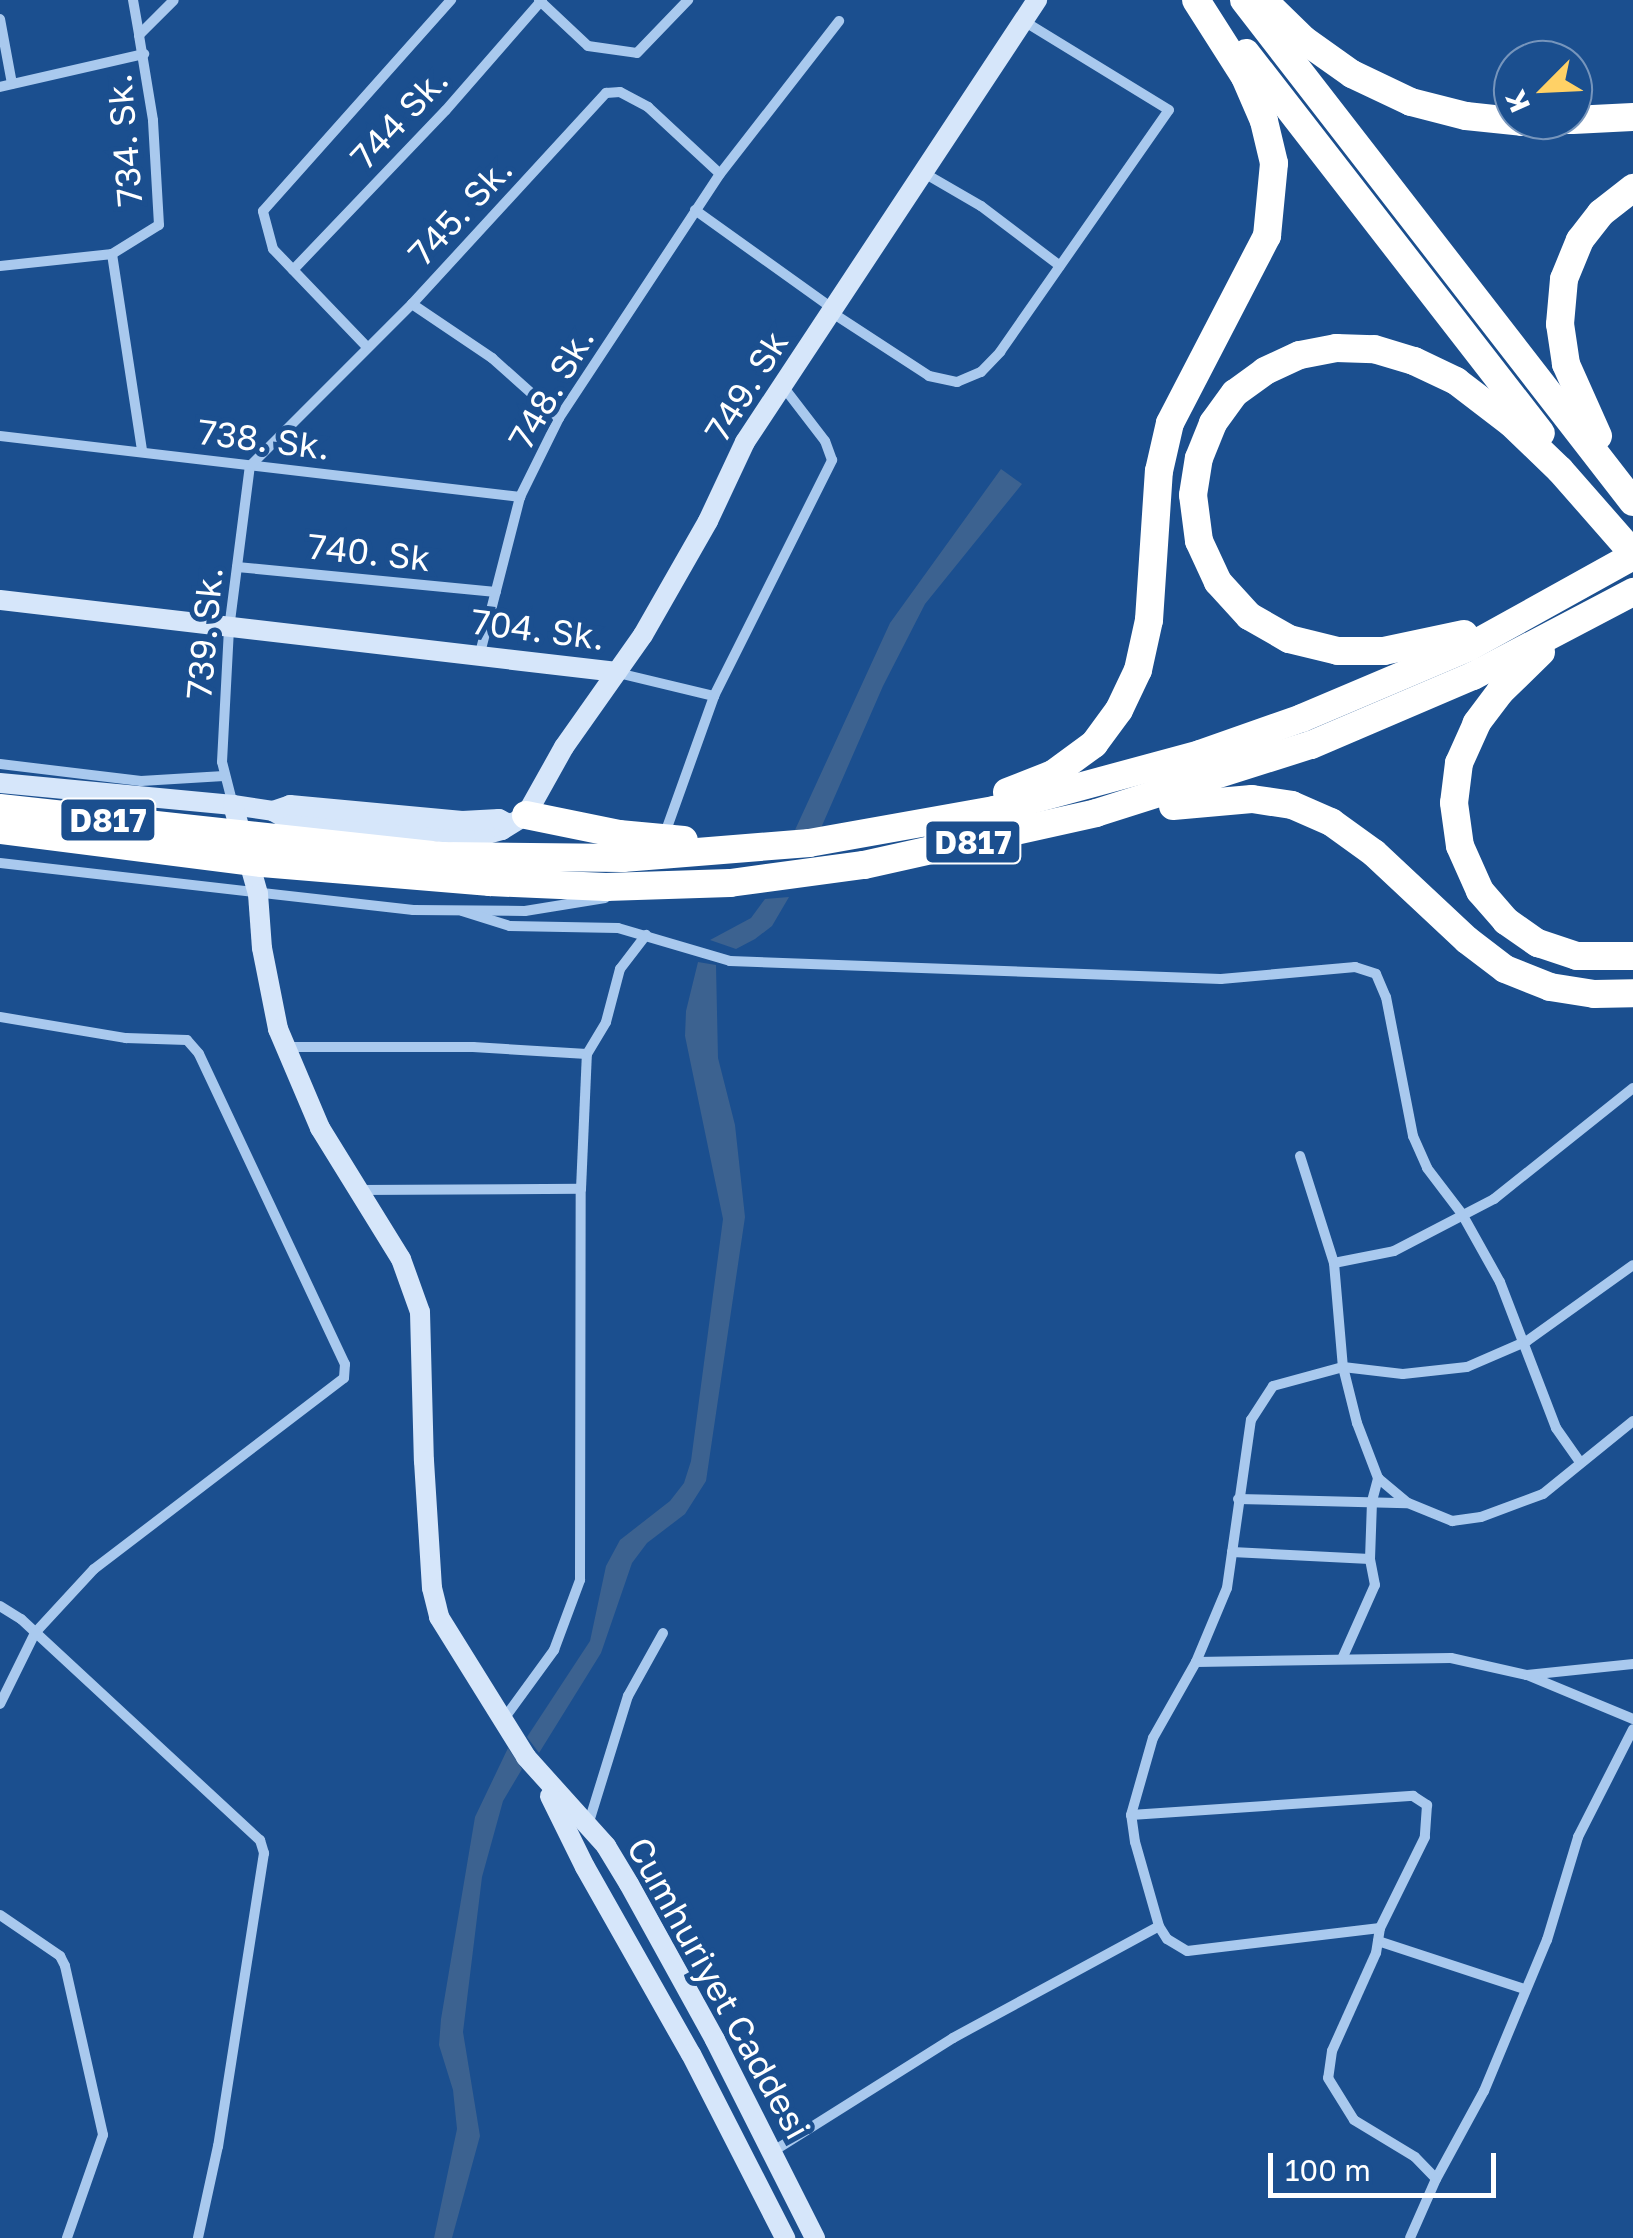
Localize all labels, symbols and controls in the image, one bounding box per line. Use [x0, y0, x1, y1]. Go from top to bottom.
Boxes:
north arrow [1493, 40, 1593, 140]
street label: 744 Sk. [342, 59, 456, 177]
street label: 734. Sk. [97, 72, 151, 208]
text: K [1498, 86, 1536, 118]
street label: 745. Sk. [399, 148, 521, 274]
street label: 748. Sk. [499, 320, 603, 456]
street label: 749. Sk [696, 323, 796, 449]
street label: 738. Sk. [196, 410, 332, 468]
street label: 740. Sk [306, 525, 432, 579]
street label: 739. Sk. [177, 565, 231, 701]
street label: 704. Sk. [469, 600, 607, 658]
road number: D817 [58, 793, 158, 847]
road number: D817 [923, 815, 1023, 869]
street label: Cumhuriyet Caddesi [619, 1830, 819, 2146]
scale bar [1273, 2133, 1500, 2195]
text: 100 m [1285, 2152, 1371, 2188]

